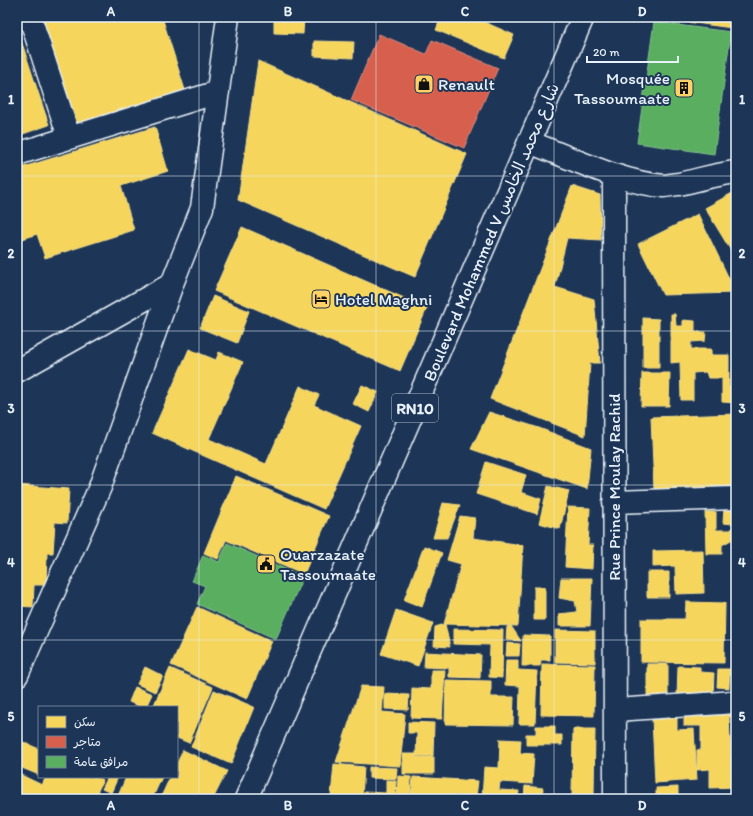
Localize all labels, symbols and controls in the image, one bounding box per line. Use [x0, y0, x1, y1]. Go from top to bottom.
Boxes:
text: A [106, 4, 116, 19]
text: B [284, 4, 293, 19]
text: C [461, 4, 470, 19]
text: D [638, 4, 647, 19]
scale bar [587, 38, 678, 64]
text: 20 m [593, 45, 620, 59]
place label: Mosquée Tassoumaate [574, 68, 670, 108]
shop icon: Renault [413, 73, 435, 95]
place label: Renault [438, 74, 495, 94]
building icon: Mosquée Tassoumaate [673, 77, 695, 99]
street label: Boulevard Mohammed V شارع محمد الخامس [419, 80, 565, 385]
text: 1 [8, 92, 14, 107]
text: 1 [739, 92, 745, 107]
text: 2 [8, 246, 15, 261]
text: 2 [739, 246, 746, 261]
hotel icon: Hotel Maghni [310, 288, 332, 310]
place label: Hotel Maghni [335, 289, 432, 309]
street label: Rue Prince Moulay Rachid [604, 393, 624, 581]
road number: RN10 [392, 394, 438, 422]
text: 3 [7, 401, 15, 416]
text: 3 [738, 401, 746, 416]
place label: Ouarzazate Tassoumaate [280, 544, 376, 584]
public building icon: Ouarzazate Tassoumaate [255, 553, 277, 575]
text: 4 [7, 555, 15, 570]
text: 4 [738, 555, 746, 570]
legend [38, 706, 178, 778]
text: 5 [8, 709, 15, 724]
text: 5 [739, 709, 746, 724]
text: سكن [74, 715, 96, 729]
text: متاجر [73, 735, 101, 750]
text: مرافق عامة [74, 755, 128, 769]
text: A [106, 798, 116, 813]
text: B [284, 798, 293, 813]
text: C [461, 798, 470, 813]
text: D [638, 798, 647, 813]

